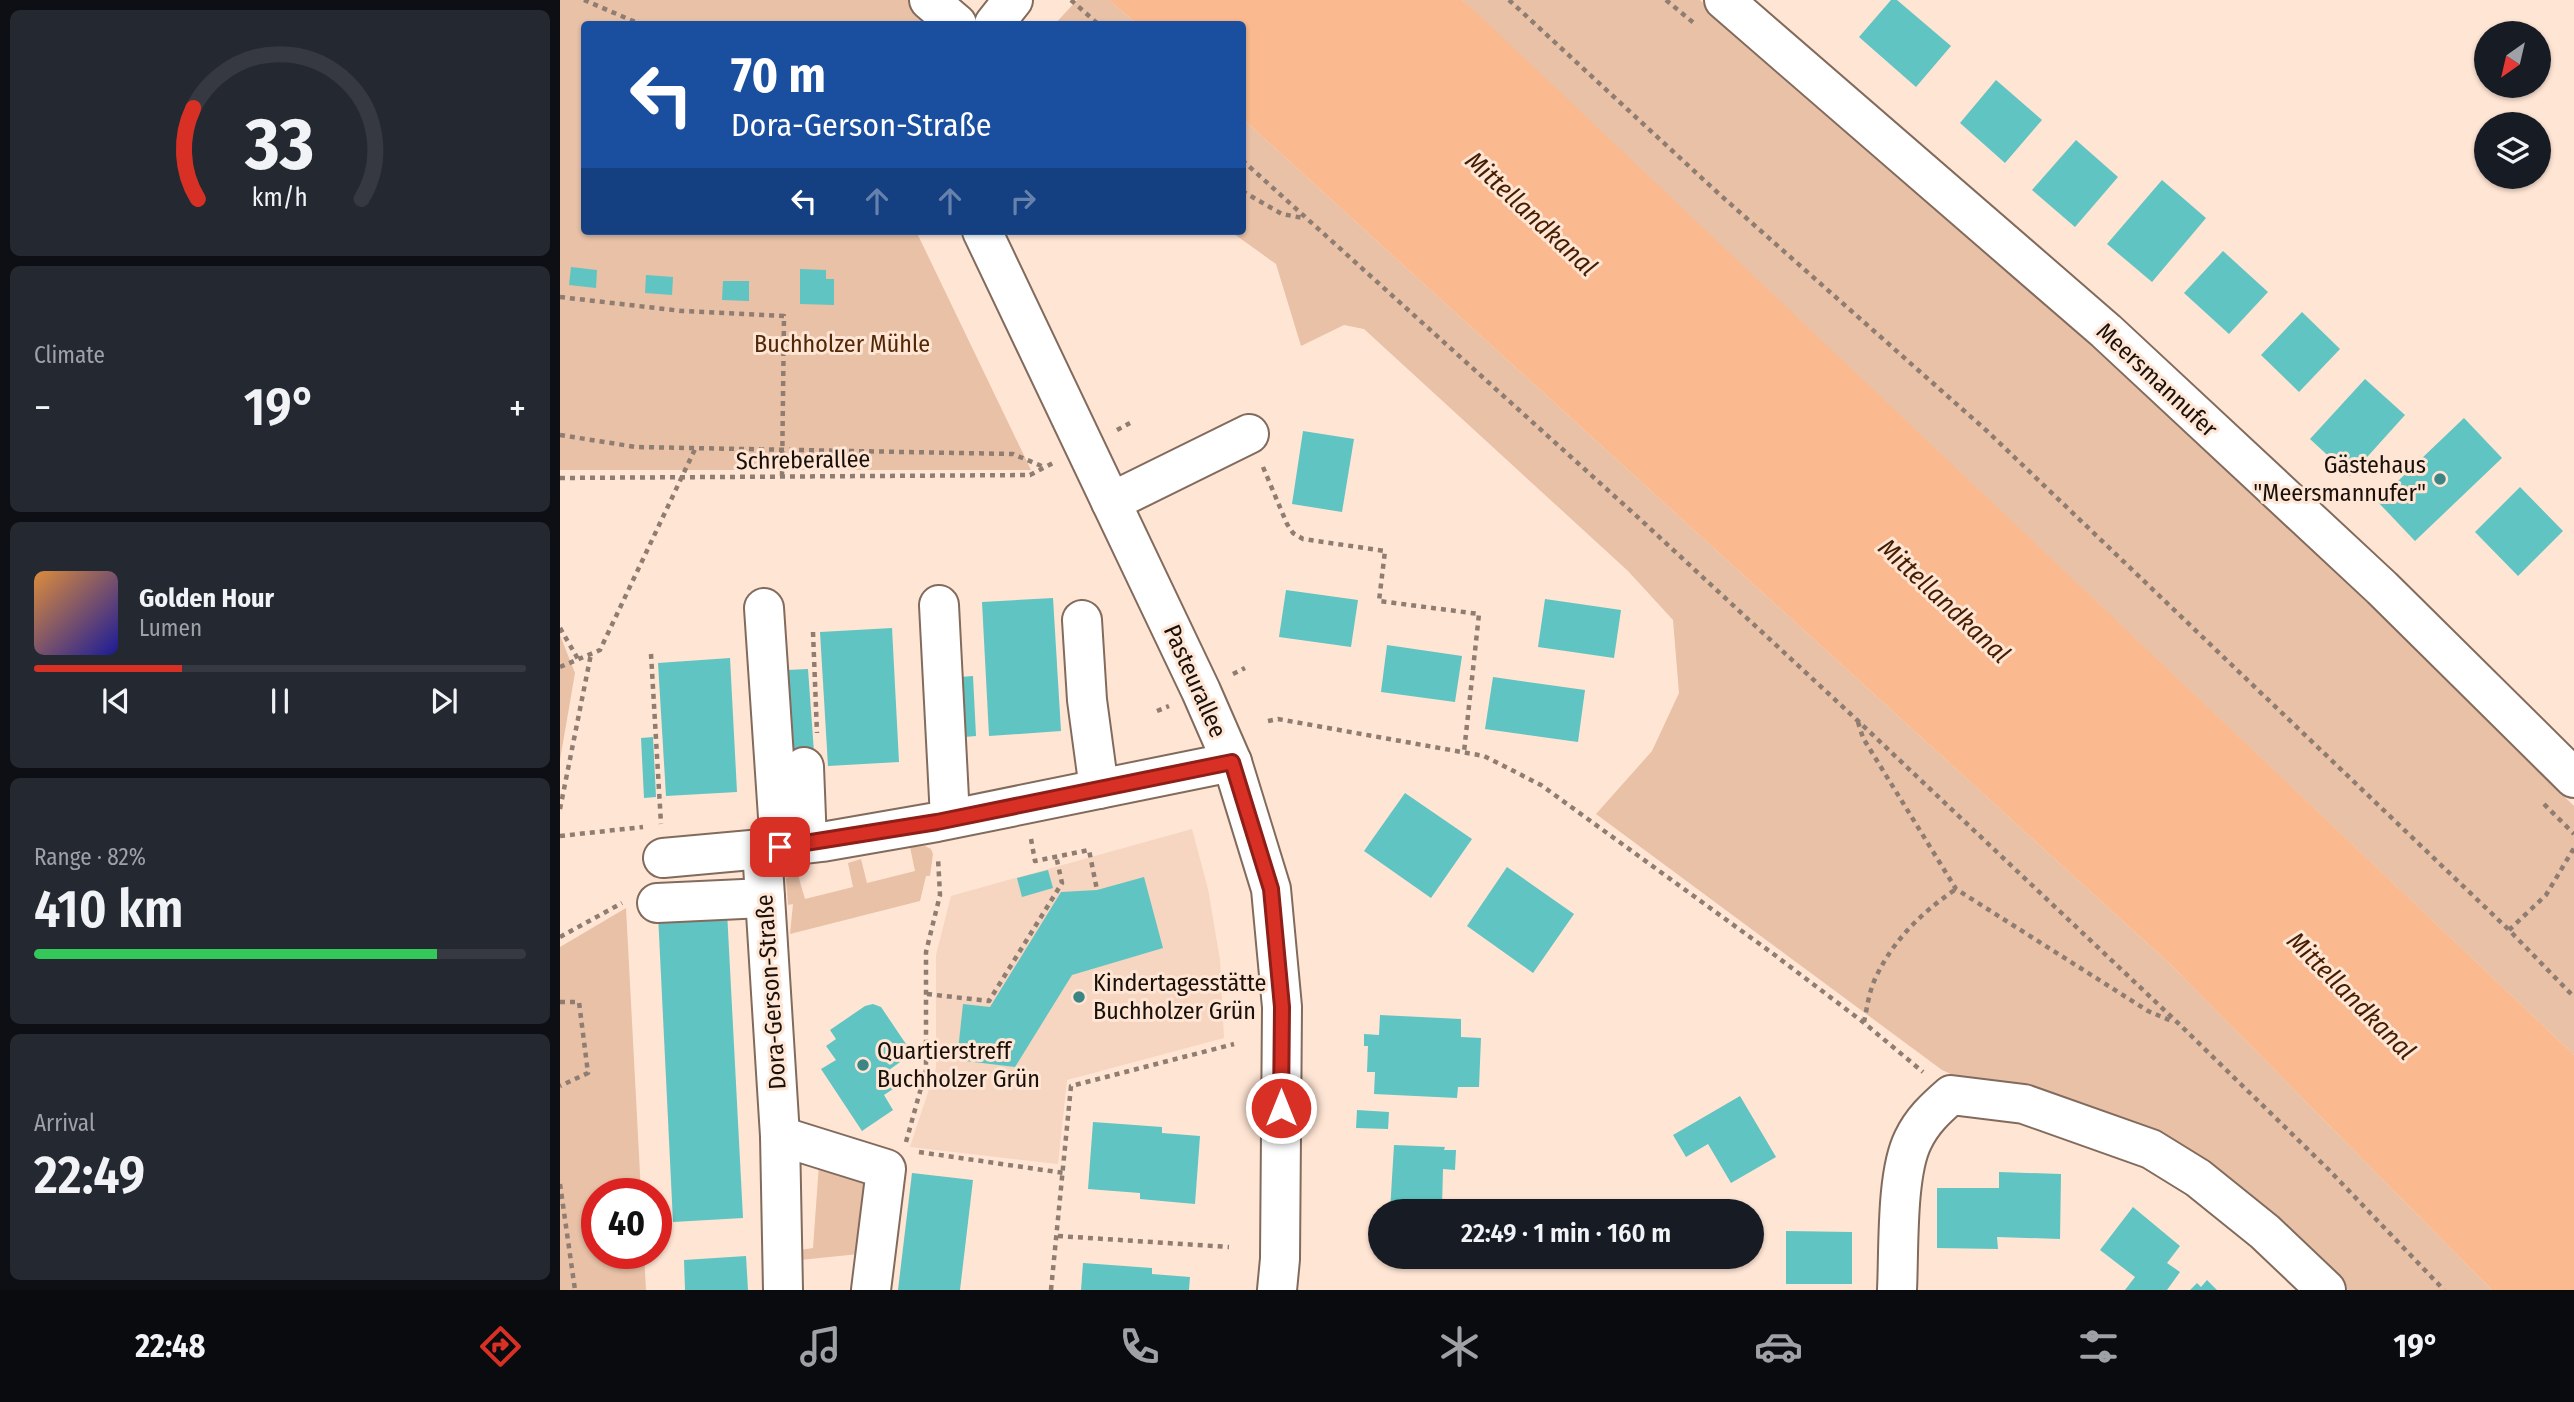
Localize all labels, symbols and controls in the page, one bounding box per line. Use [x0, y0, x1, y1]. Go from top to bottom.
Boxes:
north arrow [2474, 21, 2552, 98]
map controls [2474, 21, 2551, 189]
text: 70 m [731, 46, 826, 105]
icon: left [616, 49, 707, 140]
text: 33 [245, 101, 314, 188]
text: Dora-Gerson-Straße [731, 106, 992, 144]
button: layers [2474, 112, 2551, 189]
water label: Mittellandkanal [1459, 145, 1603, 283]
icon: left [785, 182, 823, 220]
icon: ahead [858, 182, 896, 220]
icon: ahead [931, 182, 969, 220]
icon: right [1004, 182, 1042, 220]
text: km/h [252, 183, 308, 213]
street label: Meersmannufer [2091, 317, 2223, 443]
park label: Buchholzer Mühle [754, 330, 930, 358]
text: Climate [34, 341, 105, 369]
text: 19° [244, 376, 316, 439]
text: − [34, 385, 51, 431]
text: + [509, 385, 526, 431]
street label: Schreberallee [736, 445, 870, 475]
place label: Gästehaus "Meersmannufer" [2253, 451, 2426, 507]
marker: Gästehaus "Meersmannufer" [2432, 471, 2448, 487]
water label: Mittellandkanal [1872, 532, 2016, 670]
text: Golden Hour [139, 583, 274, 614]
text: Lumen [139, 614, 202, 642]
street label: Pasteurallee [1158, 620, 1232, 742]
icon: previous [97, 682, 135, 720]
icon: pause [261, 682, 299, 720]
icon: next [425, 682, 463, 720]
pin [750, 817, 810, 877]
icon: arrive [761, 828, 799, 866]
text: Range · 82% [34, 843, 146, 871]
text: 410 km [34, 878, 184, 941]
street label: Dora-Gerson-Straße [750, 894, 792, 1090]
water label: Mittellandkanal [2281, 926, 2422, 1067]
place label: Kindertagesstätte Buchholzer Grün [1093, 969, 1266, 1025]
marker: Kindertagesstätte Buchholzer Grün [1071, 989, 1087, 1005]
place label: Quartierstreff Buchholzer Grün [877, 1037, 1040, 1093]
marker: Quartierstreff Buchholzer Grün [855, 1057, 871, 1073]
position arrow [1244, 1071, 1318, 1145]
text: Arrival [34, 1109, 95, 1137]
text: 22:49 [34, 1144, 145, 1207]
speed limit sign: 40 [581, 1178, 672, 1269]
text: 22:49 · 1 min · 160 m [1461, 1218, 1671, 1249]
icon: directions [476, 1322, 525, 1371]
icon: music [796, 1322, 845, 1371]
icon: phone [1115, 1322, 1164, 1371]
icon: climate [1435, 1322, 1484, 1371]
icon: car [1754, 1322, 1803, 1371]
icon: filters [2074, 1322, 2123, 1371]
text: 22:48 [135, 1327, 205, 1365]
text: 19° [2394, 1327, 2439, 1365]

